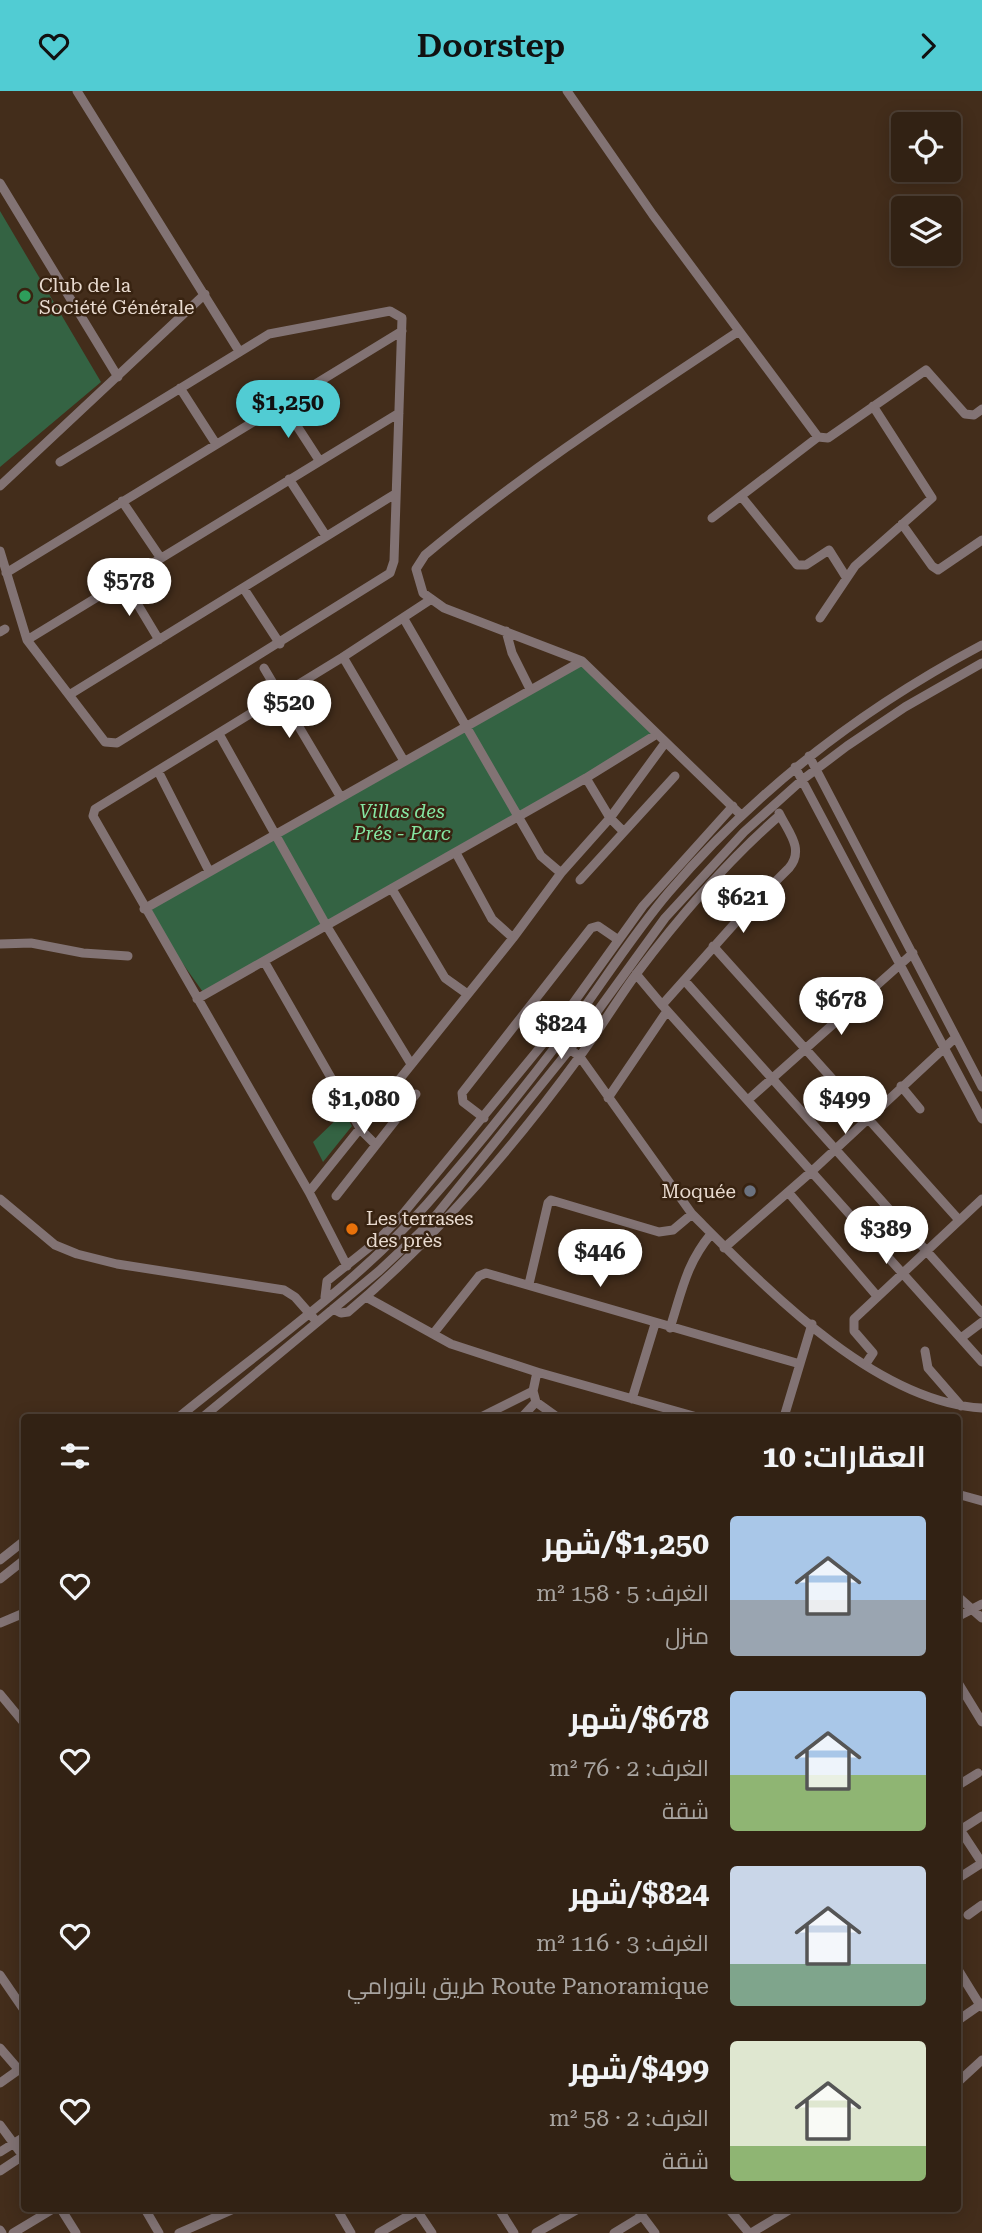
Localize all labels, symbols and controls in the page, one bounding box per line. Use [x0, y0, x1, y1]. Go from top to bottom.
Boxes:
icon: heart [35, 27, 73, 65]
text: Doorstep [417, 27, 565, 65]
icon: forward [909, 27, 947, 65]
map controls [891, 112, 961, 266]
button: locate [891, 112, 961, 182]
button: layers [891, 196, 961, 266]
place label: Club de la Société Générale [39, 274, 195, 319]
marker: Club de la Société Générale [17, 288, 33, 304]
pin: $1,250 [231, 381, 345, 440]
text: $1,250 [252, 389, 324, 416]
pin: $578 [88, 559, 170, 618]
text: $578 [103, 567, 155, 594]
pin: $520 [248, 681, 330, 740]
text: $520 [263, 689, 315, 716]
park label: Villas des Prés - Parc [352, 800, 451, 845]
pin: $621 [702, 875, 784, 935]
text: $621 [717, 884, 769, 911]
pin: $678 [800, 977, 882, 1037]
text: $678 [815, 986, 867, 1013]
pin: $824 [520, 1002, 602, 1061]
text: $824 [535, 1010, 587, 1037]
pin: $1,080 [307, 1077, 421, 1136]
pin: $499 [804, 1077, 886, 1136]
text: $1,080 [328, 1085, 400, 1112]
text: $499 [819, 1085, 871, 1112]
place label: Moquée [662, 1180, 736, 1203]
marker: Moquée [742, 1183, 758, 1199]
place label: Les terrases des près [366, 1207, 474, 1252]
pin: $389 [845, 1207, 927, 1266]
text: $389 [860, 1215, 912, 1242]
marker: Les terrases des près [344, 1221, 360, 1237]
pin: $446 [559, 1229, 641, 1289]
text: $446 [574, 1238, 626, 1265]
icon: filters [56, 1437, 94, 1475]
text: العقارات: 10 [762, 1439, 926, 1474]
text: $1,250/شهر [543, 1526, 709, 1561]
icon: home [786, 1544, 870, 1628]
icon: heart [56, 1567, 94, 1605]
text: الغرف: 5 · 158 m² [536, 1580, 709, 1607]
text: منزل [665, 1623, 709, 1650]
text: $678/شهر [569, 1701, 709, 1736]
icon: home [786, 1719, 870, 1803]
icon: heart [56, 1742, 94, 1780]
text: الغرف: 2 · 76 m² [549, 1755, 709, 1782]
text: شقة [662, 1798, 709, 1825]
text: $824/شهر [569, 1876, 709, 1911]
icon: home [786, 1894, 870, 1978]
icon: heart [56, 1917, 94, 1955]
text: الغرف: 3 · 116 m² [536, 1930, 709, 1957]
text: Route Panoramique طريق بانورامي [347, 1973, 709, 2000]
text: $499/شهر [569, 2051, 709, 2086]
icon: home [786, 2069, 870, 2153]
icon: heart [56, 2092, 94, 2130]
text: الغرف: 2 · 58 m² [549, 2105, 709, 2132]
text: شقة [662, 2148, 709, 2175]

